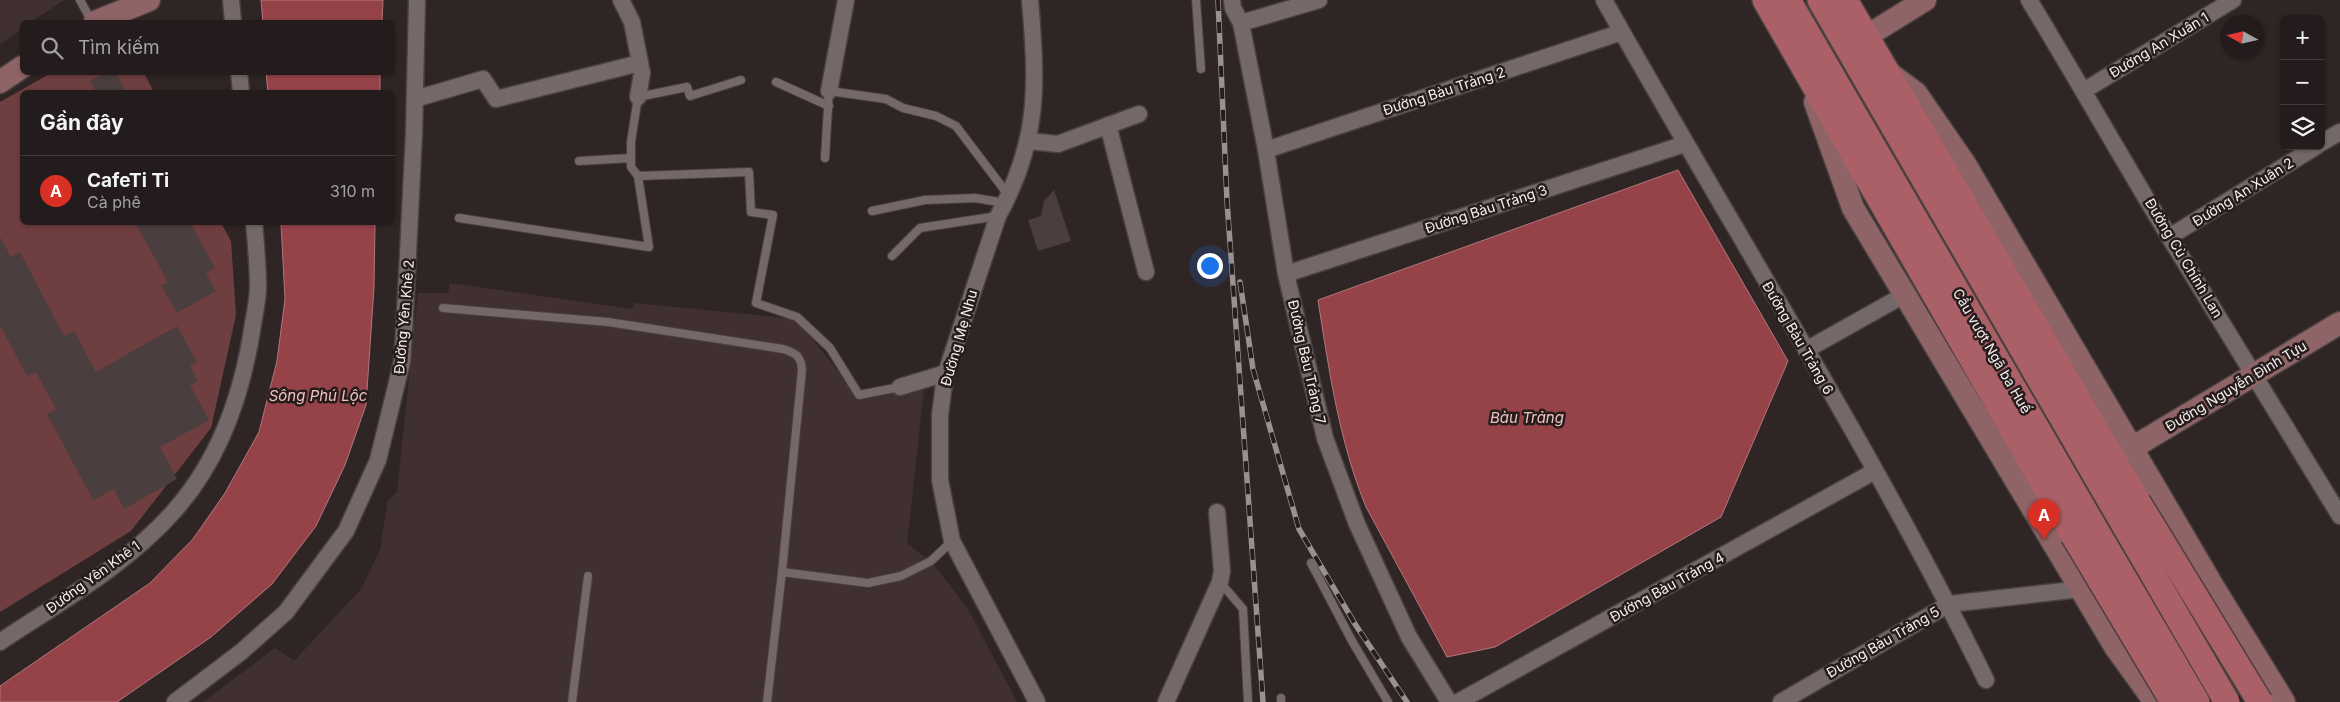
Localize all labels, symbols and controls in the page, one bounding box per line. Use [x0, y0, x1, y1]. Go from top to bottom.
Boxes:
street label: Đường An Xuân 1 [2106, 8, 2212, 81]
north arrow [2220, 15, 2265, 60]
map controls [2280, 15, 2325, 150]
button: + [2280, 15, 2325, 60]
search box [20, 20, 395, 75]
icon: search [38, 34, 66, 62]
text: Tìm kiếm [78, 36, 160, 59]
button: − [2280, 60, 2325, 105]
street label: Đường Bàu Trảng 2 [1381, 63, 1507, 118]
button: layers [2280, 105, 2325, 150]
text: Gần đây [40, 110, 124, 135]
street label: Đường An Xuân 2 [2189, 154, 2296, 229]
text: CafeTi Ti [87, 169, 169, 192]
text: A [50, 181, 62, 201]
text: 310 m [330, 181, 375, 201]
street label: Đường Bàu Trảng 3 [1423, 181, 1549, 236]
text: Cà phê [87, 192, 141, 212]
street label: Đường Cù Chính Lan [2142, 195, 2227, 321]
your location [1197, 253, 1223, 279]
street label: Đường Yên Khê 2 [390, 259, 417, 375]
street label: Đường Bàu Trảng 6 [1759, 278, 1838, 397]
street label: Cầu vượt Ngã ba Huế [1950, 285, 2035, 416]
street label: Đường Mẹ Nhu [937, 288, 980, 388]
street label: Đường Bàu Trảng 7 [1285, 298, 1330, 426]
street label: Đường Nguyễn Đình Tựu [2162, 337, 2309, 435]
water label: Sông Phú Lộc [269, 386, 368, 405]
water label: Bàu Trảng [1490, 408, 1564, 427]
pin: A [2028, 499, 2060, 540]
street label: Đường Yên Khê 1 [43, 537, 143, 616]
street label: Đường Bàu Trảng 4 [1607, 548, 1727, 625]
street label: Đường Bàu Trảng 5 [1823, 602, 1942, 681]

